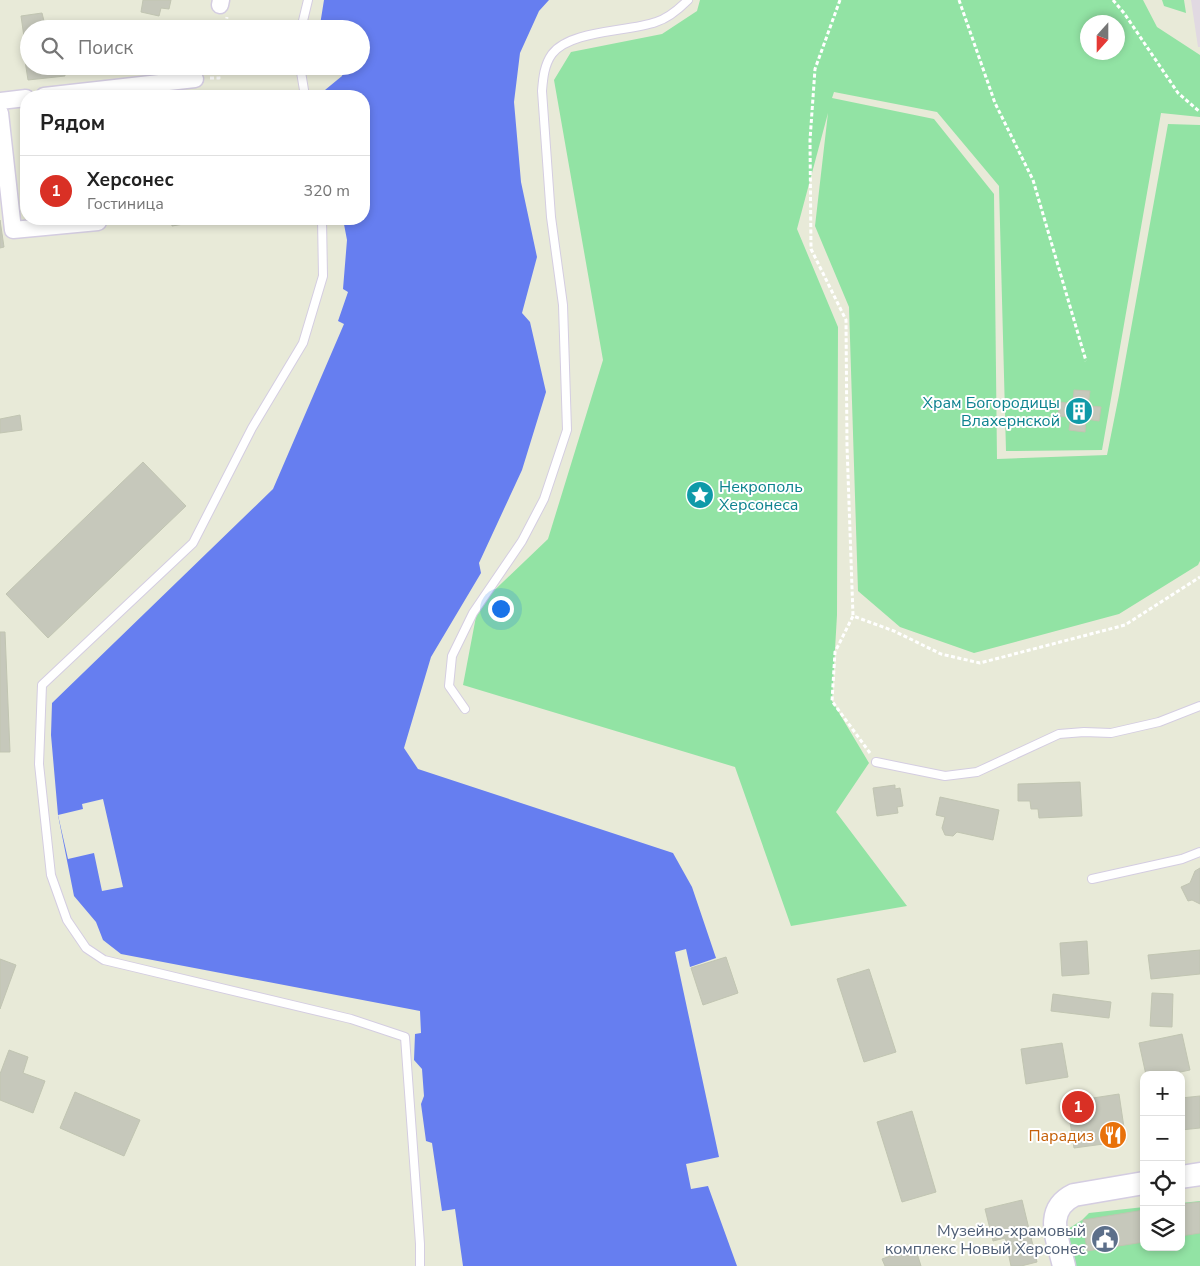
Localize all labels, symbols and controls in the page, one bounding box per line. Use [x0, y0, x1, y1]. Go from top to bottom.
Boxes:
north arrow [1080, 15, 1125, 60]
search box [20, 20, 370, 75]
icon: search [38, 34, 66, 62]
text: Поиск [78, 35, 133, 61]
text: Рядом [40, 109, 105, 137]
text: Херсонес [87, 167, 174, 193]
text: 1 [51, 180, 61, 202]
text: 320 m [303, 180, 350, 202]
text: Гостиница [87, 193, 164, 215]
place label: Храм Богородицы Влахернской [923, 392, 1060, 432]
building icon: Храм Богородицы Влахернской [1064, 396, 1094, 426]
place label: Некрополь Херсонеса [719, 476, 803, 516]
place icon: Некрополь Херсонеса [685, 480, 715, 510]
your location [488, 596, 514, 622]
map controls [1140, 1071, 1185, 1251]
button: + [1140, 1071, 1185, 1116]
pin: 1 [1062, 1088, 1094, 1126]
button: − [1140, 1116, 1185, 1161]
restaurant icon: Парадиз [1098, 1120, 1128, 1150]
place label: Парадиз [1028, 1125, 1094, 1147]
button: locate [1140, 1161, 1185, 1206]
button: layers [1140, 1206, 1185, 1251]
place label: Музейно-храмовый комплекс Новый Херсонес [885, 1220, 1086, 1260]
public building icon: Музейно-храмовый комплекс Новый Херсонес [1090, 1224, 1120, 1254]

